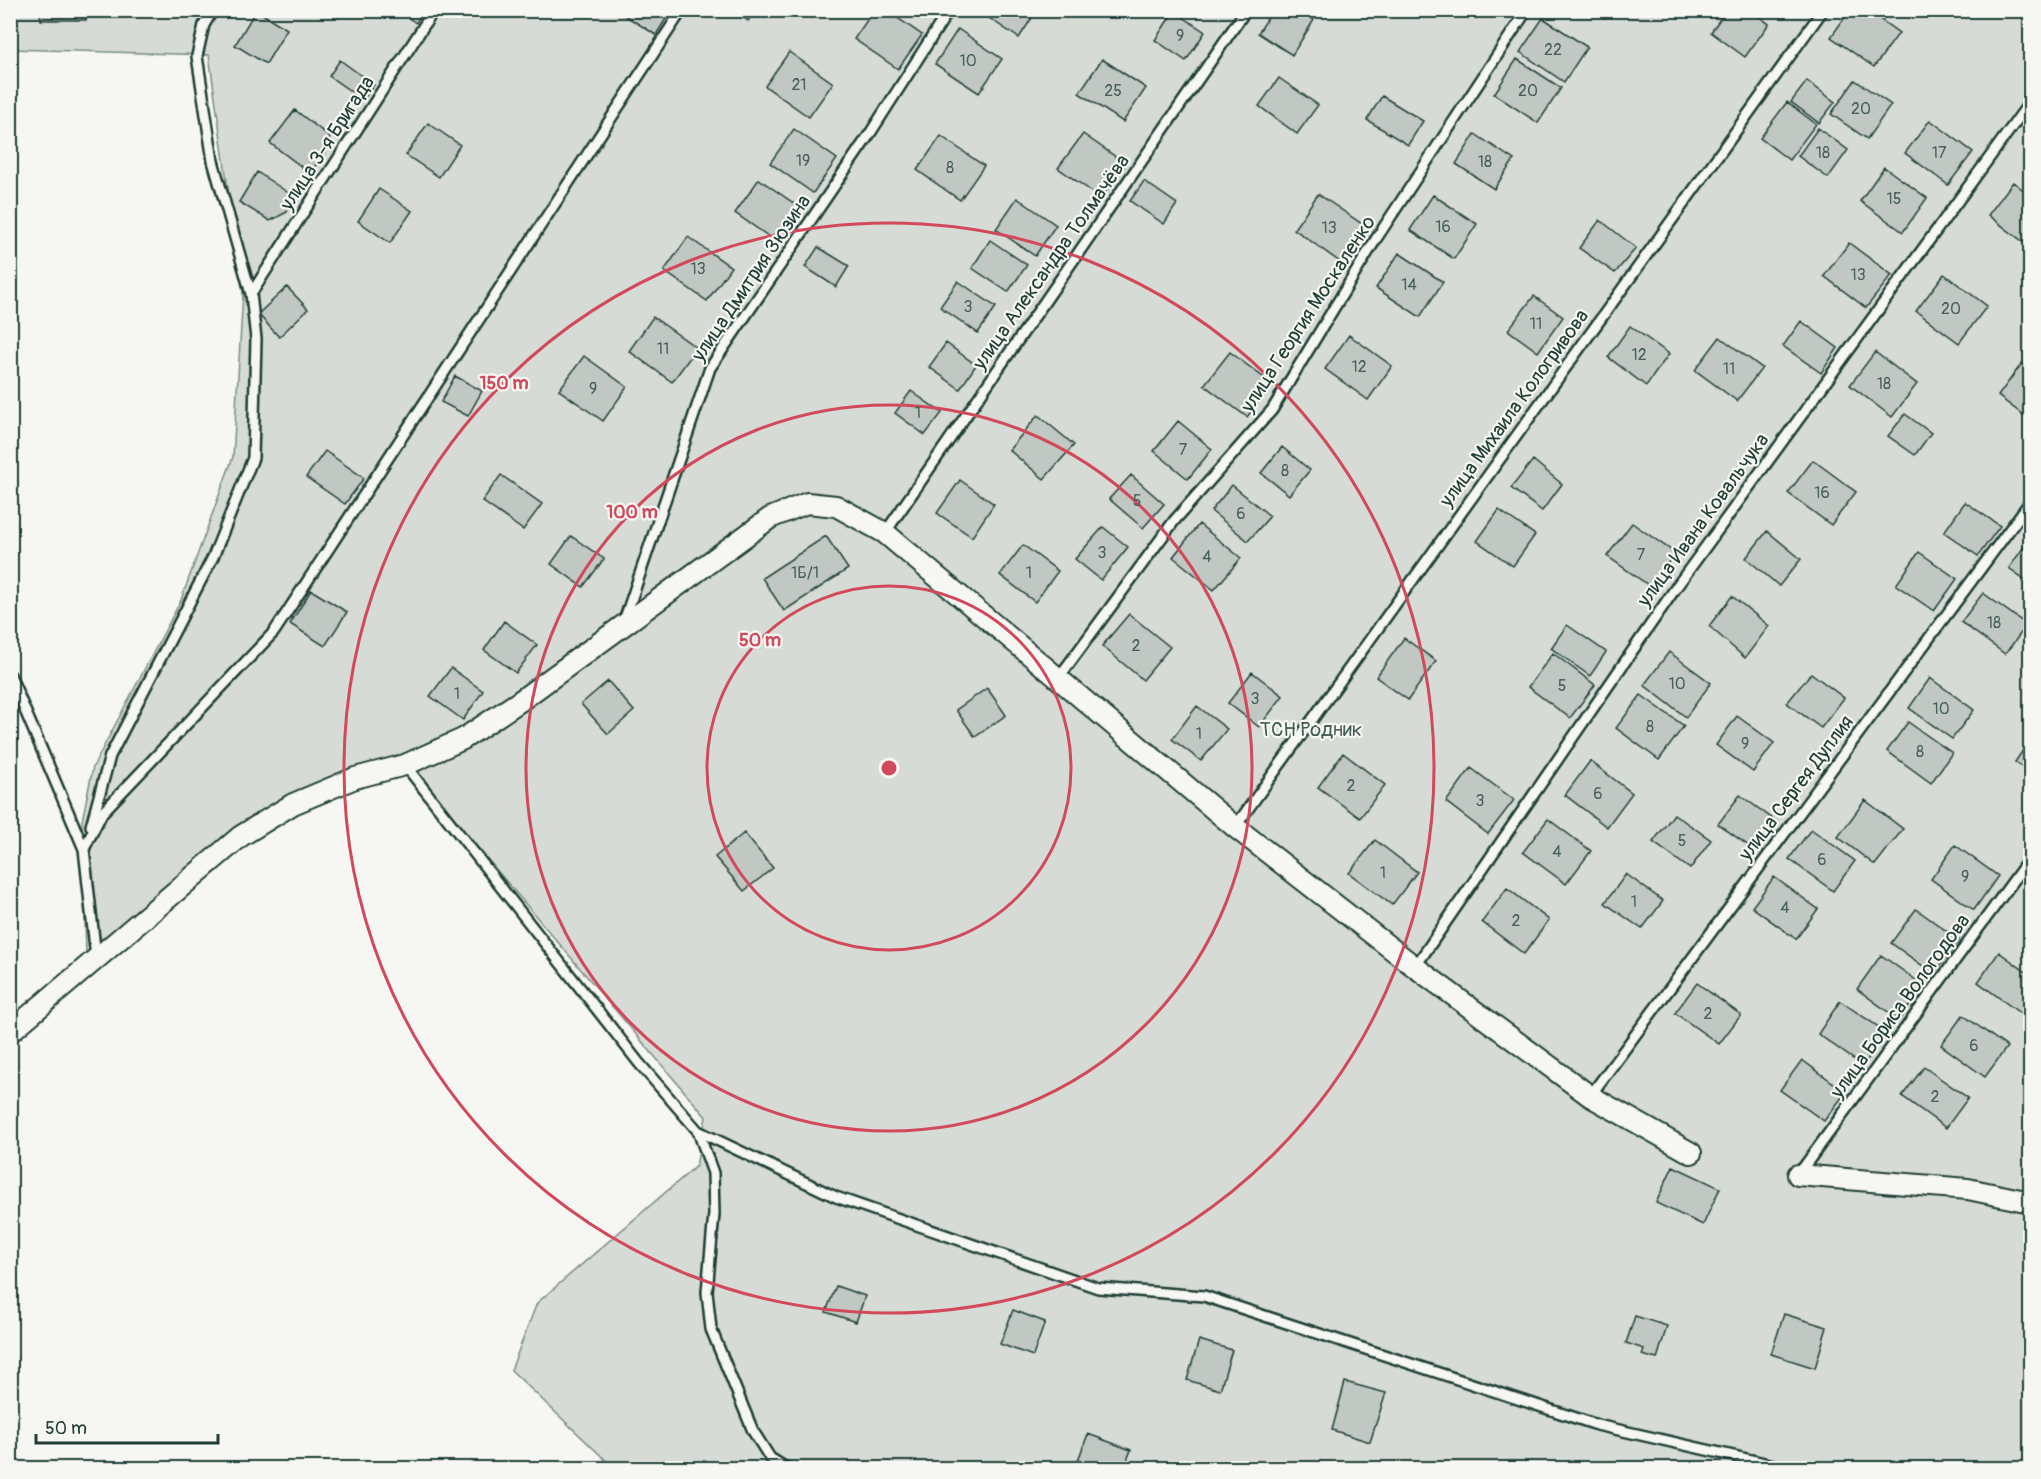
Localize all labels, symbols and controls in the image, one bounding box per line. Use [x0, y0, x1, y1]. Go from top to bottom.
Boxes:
house number: 9 [1176, 26, 1184, 46]
house number: 22 [1544, 40, 1562, 60]
house number: 10 [959, 51, 977, 71]
street label: улица 3-я Бригада [274, 71, 380, 216]
house number: 21 [791, 75, 807, 95]
house number: 25 [1104, 81, 1122, 101]
house number: 20 [1518, 81, 1538, 101]
house number: 20 [1851, 99, 1871, 119]
house number: 18 [1816, 143, 1830, 163]
house number: 17 [1932, 143, 1947, 163]
street label: улица Александра Толмачёва [966, 149, 1135, 375]
house number: 19 [796, 151, 810, 171]
house number: 18 [1478, 152, 1492, 172]
house number: 8 [946, 158, 954, 178]
house number: 15 [1887, 189, 1901, 209]
street label: улица Дмитрия Зюзина [685, 190, 816, 367]
street label: улица Георгия Москаленко [1234, 211, 1381, 418]
house number: 16 [1435, 217, 1451, 237]
house number: 13 [1321, 218, 1337, 238]
house number: 13 [690, 259, 706, 279]
house number: 13 [1850, 265, 1866, 285]
house number: 14 [1401, 275, 1417, 295]
house number: 3 [964, 297, 973, 317]
house number: 20 [1941, 299, 1961, 319]
street label: улица Михаила Кологривова [1433, 304, 1594, 513]
house number: 11 [1530, 314, 1542, 334]
house number: 11 [657, 339, 669, 359]
house number: 12 [1631, 345, 1647, 365]
house number: 12 [1351, 357, 1367, 377]
house number: 11 [1723, 359, 1735, 379]
text: 150 m [480, 372, 529, 395]
house number: 18 [1877, 374, 1891, 394]
house number: 9 [589, 379, 597, 399]
house number: 1 [915, 403, 921, 423]
street label: улица Ивана Ковальчука [1631, 428, 1774, 612]
house number: 7 [1179, 440, 1188, 460]
house number: 8 [1281, 461, 1289, 481]
house number: 16 [1814, 483, 1830, 503]
house number: 5 [1133, 491, 1141, 511]
text: 100 m [606, 501, 658, 524]
house number: 6 [1236, 504, 1246, 524]
house number: 3 [1098, 543, 1107, 563]
house number: 7 [1637, 545, 1646, 565]
house number: 4 [1202, 547, 1212, 567]
house number: 1Б/1 [791, 563, 819, 583]
house number: 1 [1026, 563, 1032, 583]
house number: 18 [1987, 613, 2001, 633]
text: 50 m [739, 629, 781, 652]
house number: 2 [1132, 636, 1141, 656]
house number: 10 [1668, 674, 1686, 694]
house number: 5 [1558, 676, 1566, 696]
house number: 1 [454, 684, 460, 704]
house number: 3 [1251, 689, 1260, 709]
house number: 10 [1932, 699, 1950, 719]
street label: улица Сергея Дуплия [1733, 710, 1859, 867]
park label: ТСН Родник [1260, 717, 1362, 742]
house number: 8 [1646, 717, 1654, 737]
house number: 1 [1196, 724, 1202, 744]
house number: 9 [1741, 734, 1749, 754]
house number: 8 [1916, 742, 1924, 762]
centre of rings [879, 758, 899, 778]
house number: 2 [1347, 776, 1356, 796]
house number: 6 [1593, 784, 1603, 804]
house number: 3 [1476, 791, 1485, 811]
house number: 5 [1678, 831, 1686, 851]
house number: 4 [1552, 842, 1562, 862]
house number: 6 [1817, 850, 1827, 870]
house number: 1 [1380, 863, 1386, 883]
house number: 9 [1961, 867, 1969, 887]
house number: 1 [1631, 892, 1637, 912]
house number: 4 [1780, 898, 1790, 918]
street label: улица Бориса Вологодова [1824, 909, 1975, 1104]
house number: 2 [1512, 911, 1521, 931]
house number: 2 [1704, 1004, 1713, 1024]
house number: 6 [1969, 1036, 1979, 1056]
house number: 2 [1931, 1087, 1940, 1107]
scale bar [36, 1407, 218, 1445]
text: 50 m [45, 1417, 87, 1440]

